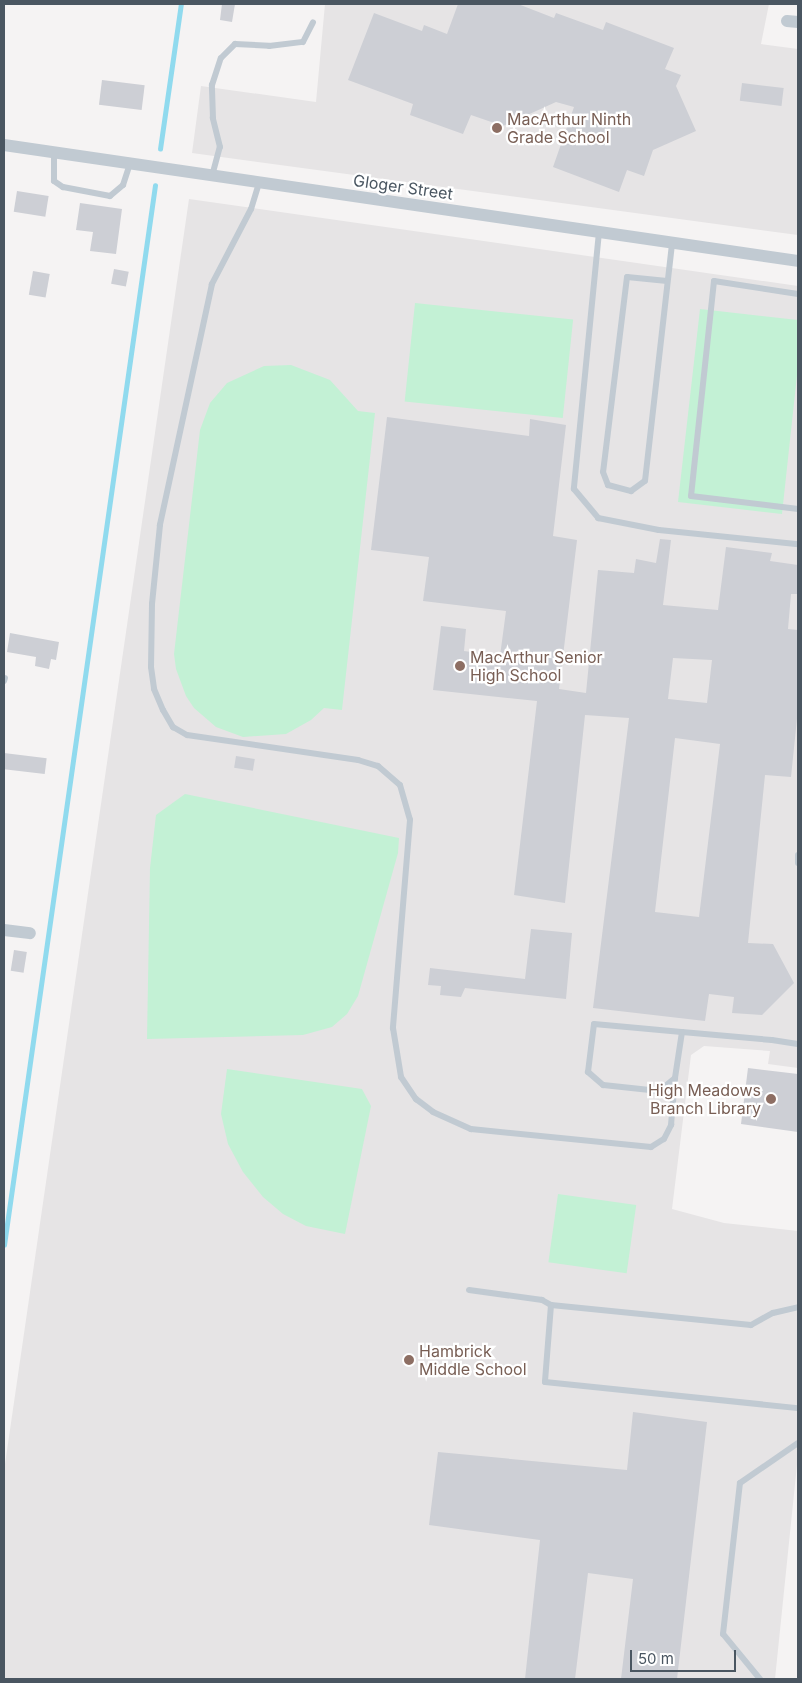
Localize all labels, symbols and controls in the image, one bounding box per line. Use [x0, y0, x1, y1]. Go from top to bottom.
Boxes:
place label: MacArthur Ninth Grade School [507, 109, 631, 147]
marker: MacArthur Ninth Grade School [491, 122, 503, 134]
street label: Gloger Street [352, 171, 454, 203]
place label: MacArthur Senior High School [470, 647, 603, 685]
marker: MacArthur Senior High School [454, 660, 466, 672]
place label: High Meadows Branch Library [648, 1080, 761, 1118]
marker: High Meadows Branch Library [765, 1093, 777, 1105]
place label: Hambrick Middle School [419, 1341, 527, 1379]
marker: Hambrick Middle School [403, 1354, 415, 1366]
scale bar [632, 1640, 738, 1672]
text: 50 m [638, 1649, 674, 1668]

